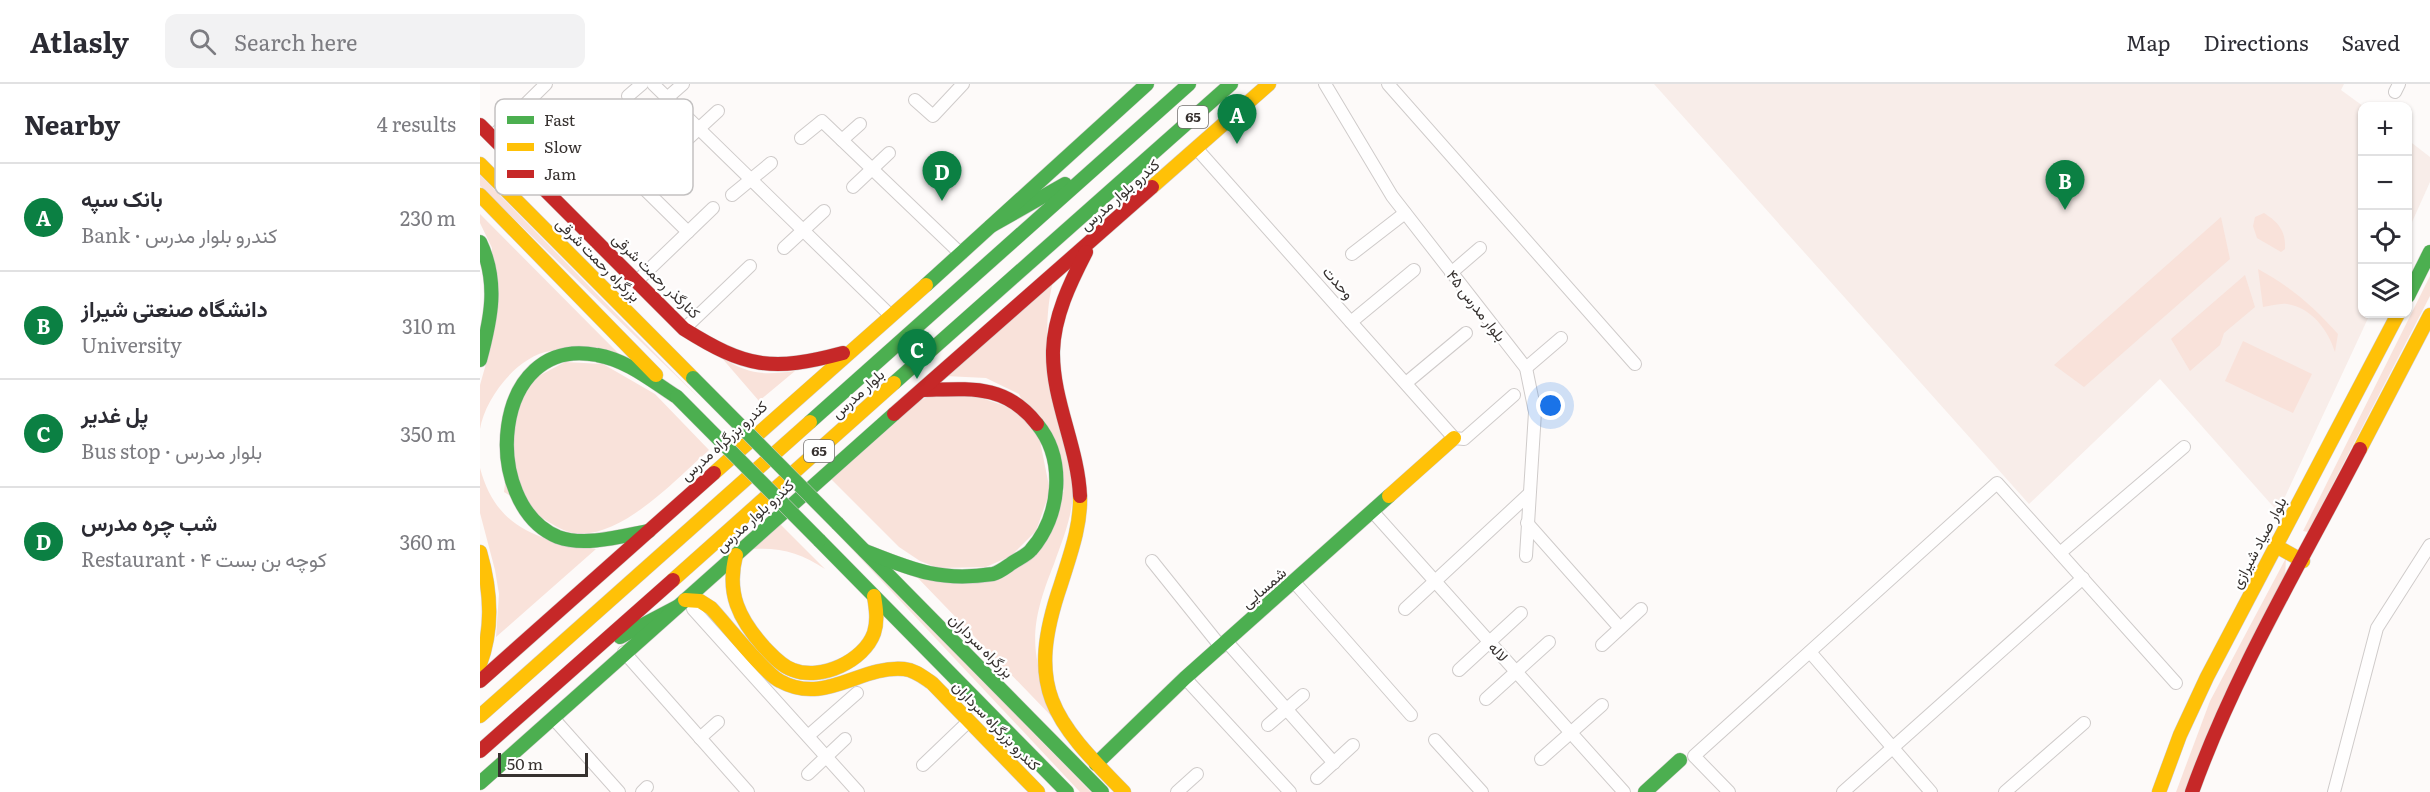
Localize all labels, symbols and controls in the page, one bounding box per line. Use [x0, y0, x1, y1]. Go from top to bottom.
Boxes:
search box [165, 14, 585, 68]
text: Atlasly [30, 20, 129, 62]
icon: search [186, 25, 219, 58]
text: Search here [234, 25, 357, 58]
text: Map [2126, 26, 2171, 57]
text: Directions [2204, 26, 2309, 57]
text: Saved [2342, 26, 2400, 57]
pin: A [1218, 94, 1257, 144]
legend [495, 99, 693, 195]
map controls [2358, 102, 2412, 318]
button: + [2358, 102, 2412, 156]
text: Nearby [24, 104, 120, 143]
road number: 65 [1178, 106, 1208, 128]
text: Fast [544, 107, 576, 131]
text: 4 results [377, 108, 456, 138]
text: Slow [544, 134, 582, 158]
pin: D [922, 152, 962, 201]
street label: کندرو بلوار مدرس [1074, 152, 1164, 235]
button: − [2358, 156, 2412, 210]
pin: B [2046, 160, 2084, 210]
text: Jam [544, 161, 577, 185]
text: بانک سپه [81, 181, 163, 214]
text: A [36, 202, 51, 232]
text: 230 m [400, 202, 456, 232]
button: locate [2358, 210, 2412, 264]
street label: بزرگراه رحمت شرقی [552, 211, 647, 306]
text: Bank · کندرو بلوار مدرس [81, 219, 277, 249]
street label: کنارگذر رحمت شرقی [608, 227, 707, 323]
street label: وحدت [1318, 260, 1360, 304]
street label: ۴۵ بلوار مدرس [1442, 264, 1513, 346]
button: layers [2358, 264, 2412, 318]
text: دانشگاه صنعتی شیراز [81, 291, 268, 324]
text: B [37, 310, 50, 340]
text: 310 m [402, 310, 456, 340]
text: University [81, 329, 182, 359]
pin: C [898, 330, 936, 379]
street label: بلوار مدرس [825, 363, 889, 423]
your location [1536, 391, 1565, 420]
street label: کندرو بزرگراه مدرس [674, 394, 772, 485]
text: پل غدیر [81, 397, 148, 430]
text: C [36, 418, 51, 448]
text: 350 m [400, 418, 456, 448]
text: Bus stop · بلوار مدرس [81, 435, 262, 465]
road number: 65 [804, 440, 834, 462]
street label: کندرو بلوار مدرس [709, 473, 799, 557]
street label: بلوار صیاد شیرازی [2224, 492, 2292, 592]
text: شب چره مدرس [81, 505, 217, 538]
text: D [36, 526, 51, 556]
text: 360 m [399, 526, 456, 556]
text: Restaurant · کوچه بن بست ۴ [81, 543, 327, 573]
street label: شمسایی [1235, 561, 1291, 613]
street label: بزرگراه سرداران [944, 607, 1020, 683]
street label: لاله [1484, 636, 1515, 666]
street label: کندرو بزرگراه سرداران [948, 675, 1046, 776]
scale bar [498, 750, 588, 778]
text: 50 m [507, 751, 543, 775]

